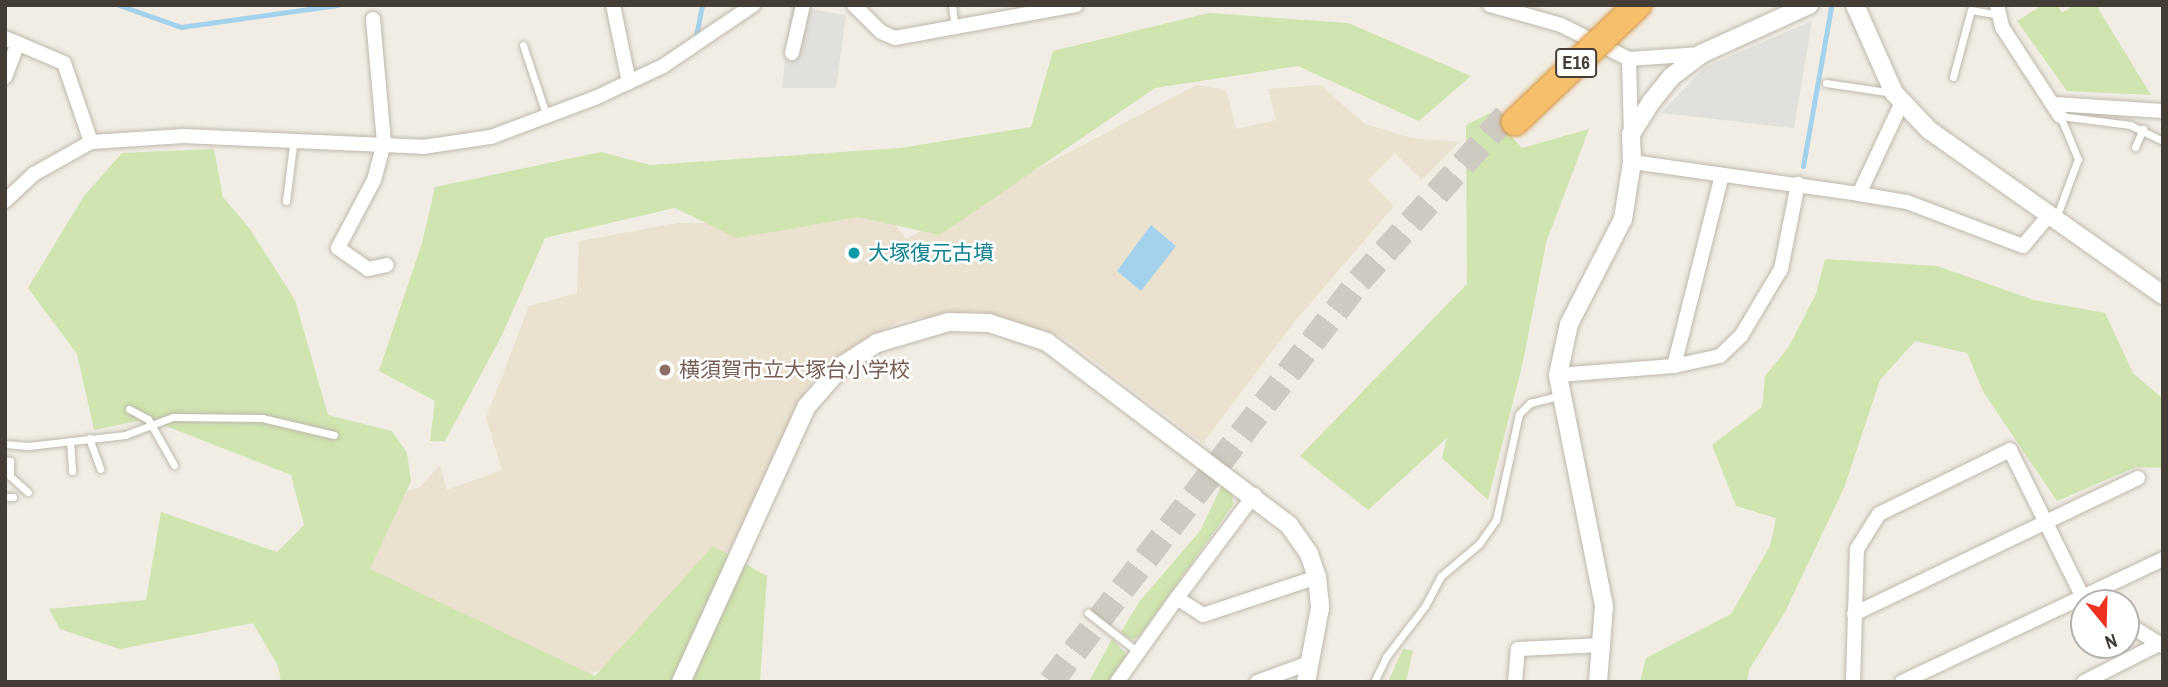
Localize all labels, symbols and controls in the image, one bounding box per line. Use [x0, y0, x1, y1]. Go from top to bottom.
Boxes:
road number: E16 [1555, 48, 1597, 78]
place label: 大塚復元古墳 [868, 240, 994, 266]
marker: 大塚復元古墳 [846, 245, 862, 261]
place label: 横須賀市立大塚台小学校 [679, 357, 910, 383]
marker: 横須賀市立大塚台小学校 [657, 362, 673, 378]
north arrow [2070, 589, 2140, 659]
text: N [2102, 628, 2121, 656]

